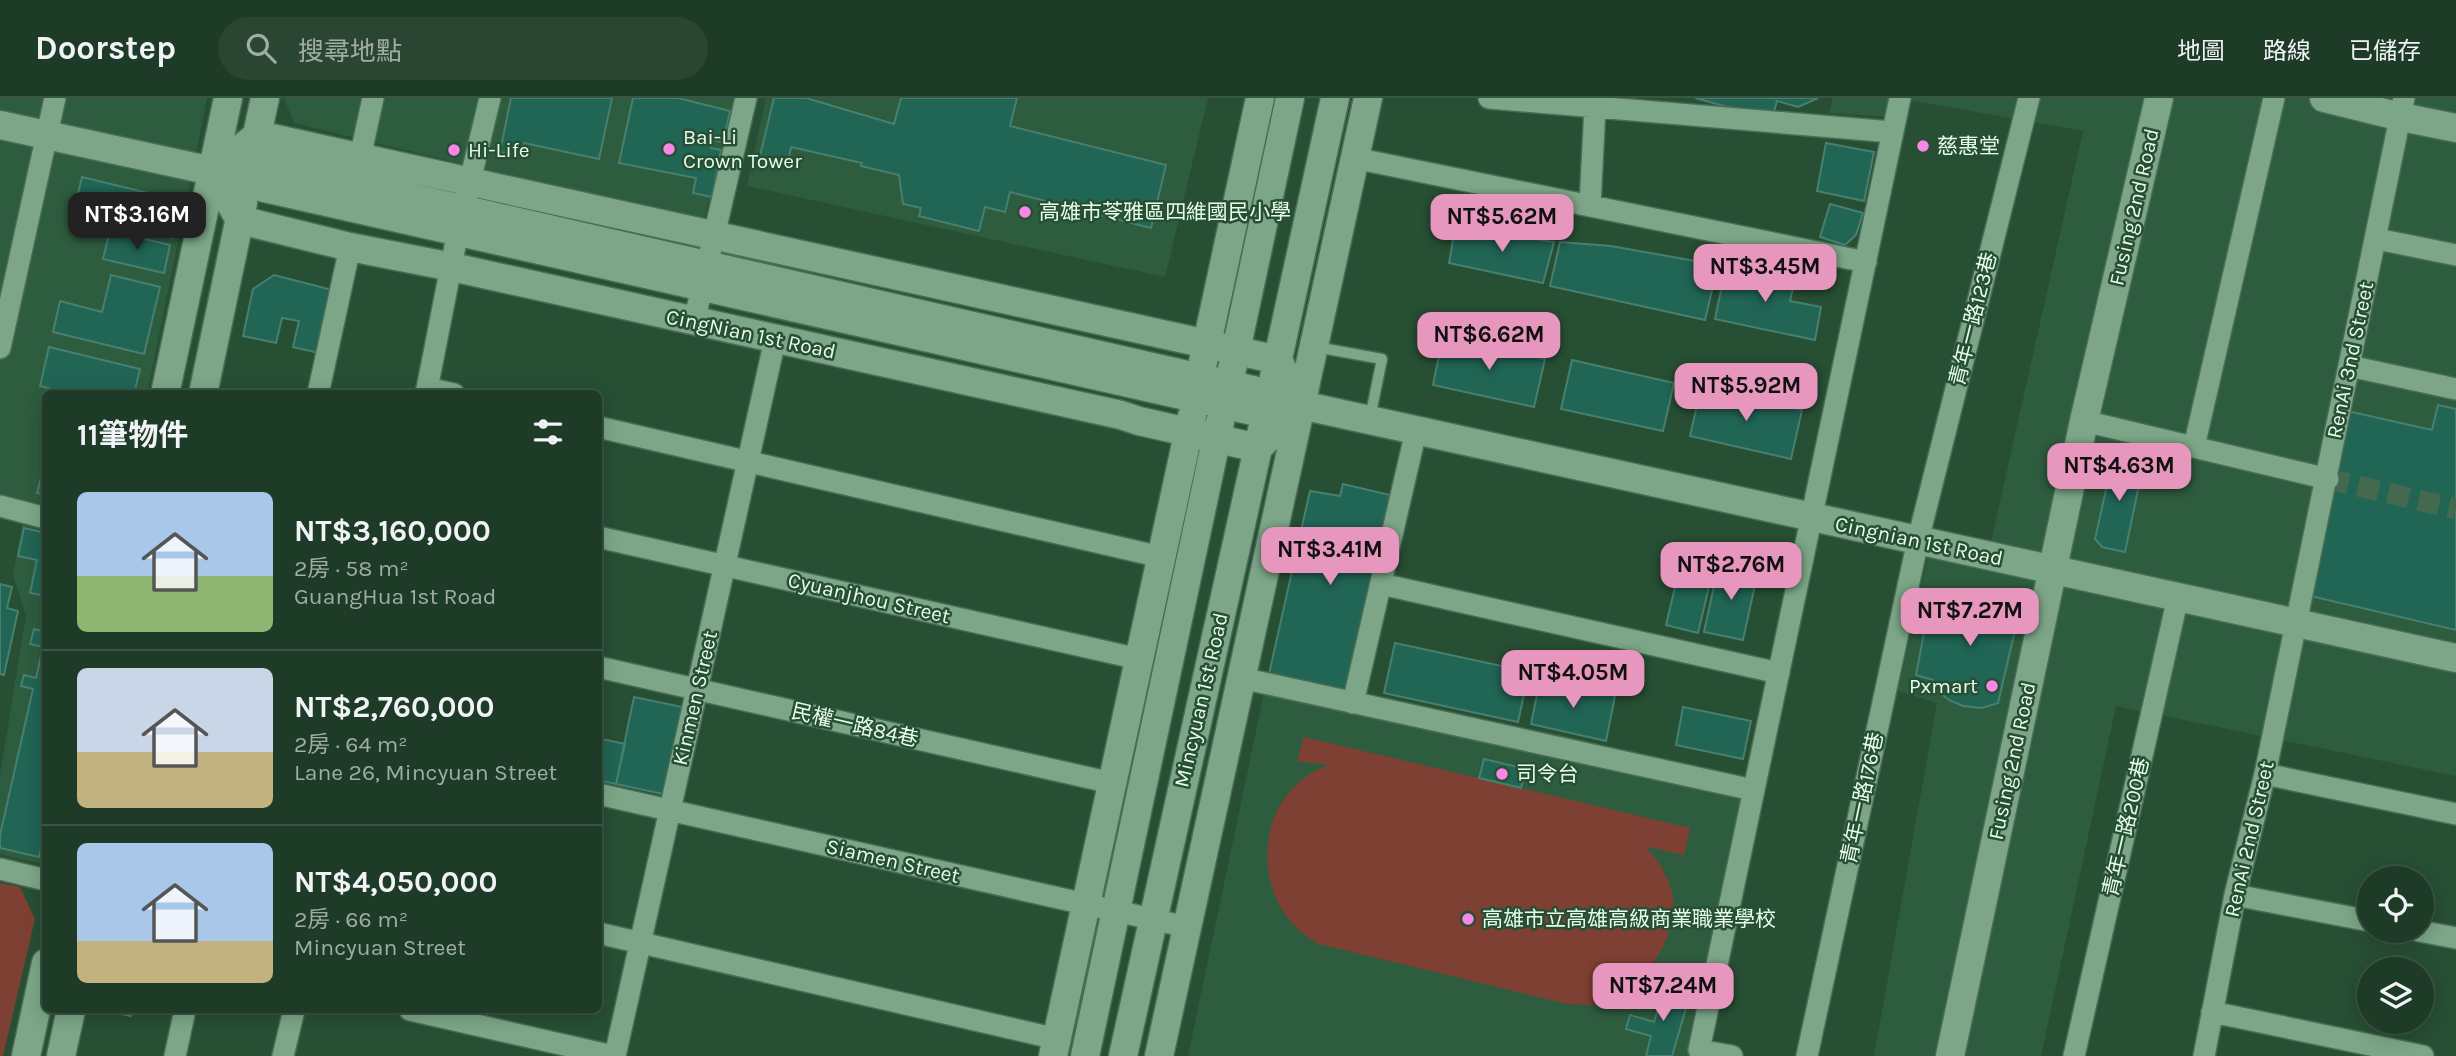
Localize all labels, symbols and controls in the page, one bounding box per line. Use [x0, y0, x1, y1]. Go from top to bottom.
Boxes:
search box [218, 17, 708, 80]
text: Doorstep [35, 29, 176, 67]
icon: search [242, 29, 280, 67]
text: 搜尋地點 [298, 36, 402, 67]
text: 地圖 [2177, 37, 2225, 65]
text: 路線 [2263, 37, 2311, 65]
text: 已儲存 [2349, 37, 2421, 65]
place label: Bai-Li Crown Tower [683, 125, 802, 173]
street label: Fusing 2nd Road [2104, 126, 2164, 288]
place label: 慈惠堂 [1937, 134, 2000, 158]
place label: Hi-Life [468, 138, 530, 162]
marker: 慈惠堂 [1915, 138, 1931, 154]
marker: Bai-Li Crown Tower [661, 141, 677, 157]
marker: Hi-Life [446, 142, 462, 158]
pin: NT$3.16M [65, 192, 209, 252]
pin: NT$5.62M [1430, 194, 1574, 254]
place label: 高雄市苓雅區四維國民小學 [1039, 200, 1291, 224]
text: NT$3.16M [84, 201, 190, 228]
text: NT$5.62M [1447, 203, 1557, 230]
marker: 高雄市苓雅區四維國民小學 [1017, 204, 1033, 220]
pin: NT$3.45M [1693, 244, 1837, 304]
street label: 青年一路123巷 [1945, 250, 2001, 388]
text: NT$3.45M [1710, 253, 1821, 280]
street label: RenAi 3nd Street [2322, 279, 2378, 441]
street label: CingNian 1st Road [664, 304, 838, 364]
pin: NT$6.62M [1417, 313, 1561, 372]
text: NT$6.62M [1433, 321, 1545, 348]
pin: NT$5.92M [1674, 364, 1818, 423]
text: NT$5.92M [1691, 372, 1801, 399]
icon: filters [529, 413, 567, 451]
text: 11筆物件 [77, 417, 188, 453]
pin: NT$4.63M [2047, 444, 2191, 503]
text: NT$4.63M [2063, 452, 2175, 479]
street label: Cingnian 1st Road [1833, 511, 2005, 571]
text: NT$3,160,000 [294, 513, 491, 549]
icon: home [133, 520, 217, 604]
pin: NT$3.41M [1258, 528, 1402, 587]
text: NT$3.41M [1277, 536, 1383, 563]
pin: NT$2.76M [1659, 542, 1803, 602]
text: NT$2.76M [1677, 551, 1785, 578]
text: 2房 · 58 m² [294, 555, 409, 582]
street label: Cyuanjhou Street [786, 568, 953, 628]
text: GuangHua 1st Road [294, 583, 496, 610]
pin: NT$7.27M [1898, 588, 2042, 648]
text: NT$7.27M [1917, 597, 2023, 624]
street label: Mincyuan 1st Road [1169, 610, 1233, 790]
street label: Kinmen Street [668, 628, 722, 768]
pin: NT$4.05M [1501, 650, 1645, 710]
text: NT$4.05M [1517, 659, 1629, 686]
place label: Pxmart [1909, 674, 1978, 698]
marker: Pxmart [1984, 678, 2000, 694]
street label: Fusing 2nd Road [1984, 680, 2040, 842]
text: NT$2,760,000 [294, 689, 495, 725]
icon: home [133, 696, 217, 780]
street label: 民權一路84巷 [789, 699, 921, 751]
street label: 青年一路176巷 [1836, 730, 1888, 866]
text: 2房 · 64 m² [294, 731, 408, 758]
street label: 青年一路200巷 [2098, 755, 2154, 899]
street label: RenAi 2nd Street [2219, 758, 2279, 919]
text: Lane 26, Mincyuan Street [294, 759, 557, 786]
place label: 司令台 [1516, 762, 1579, 786]
marker: 司令台 [1494, 766, 1510, 782]
street label: Siamen Street [824, 834, 962, 888]
text: NT$4,050,000 [294, 864, 498, 900]
map controls [2357, 866, 2434, 1034]
button: locate [2357, 866, 2434, 943]
icon: home [133, 871, 217, 955]
text: 2房 · 66 m² [294, 906, 408, 933]
place label: 高雄市立高雄高級商業職業學校 [1482, 907, 1776, 931]
marker: 高雄市立高雄高級商業職業學校 [1460, 911, 1476, 927]
text: Mincyuan Street [294, 934, 466, 961]
button: layers [2357, 957, 2434, 1034]
pin: NT$7.24M [1591, 964, 1735, 1023]
text: NT$7.24M [1609, 972, 1717, 999]

